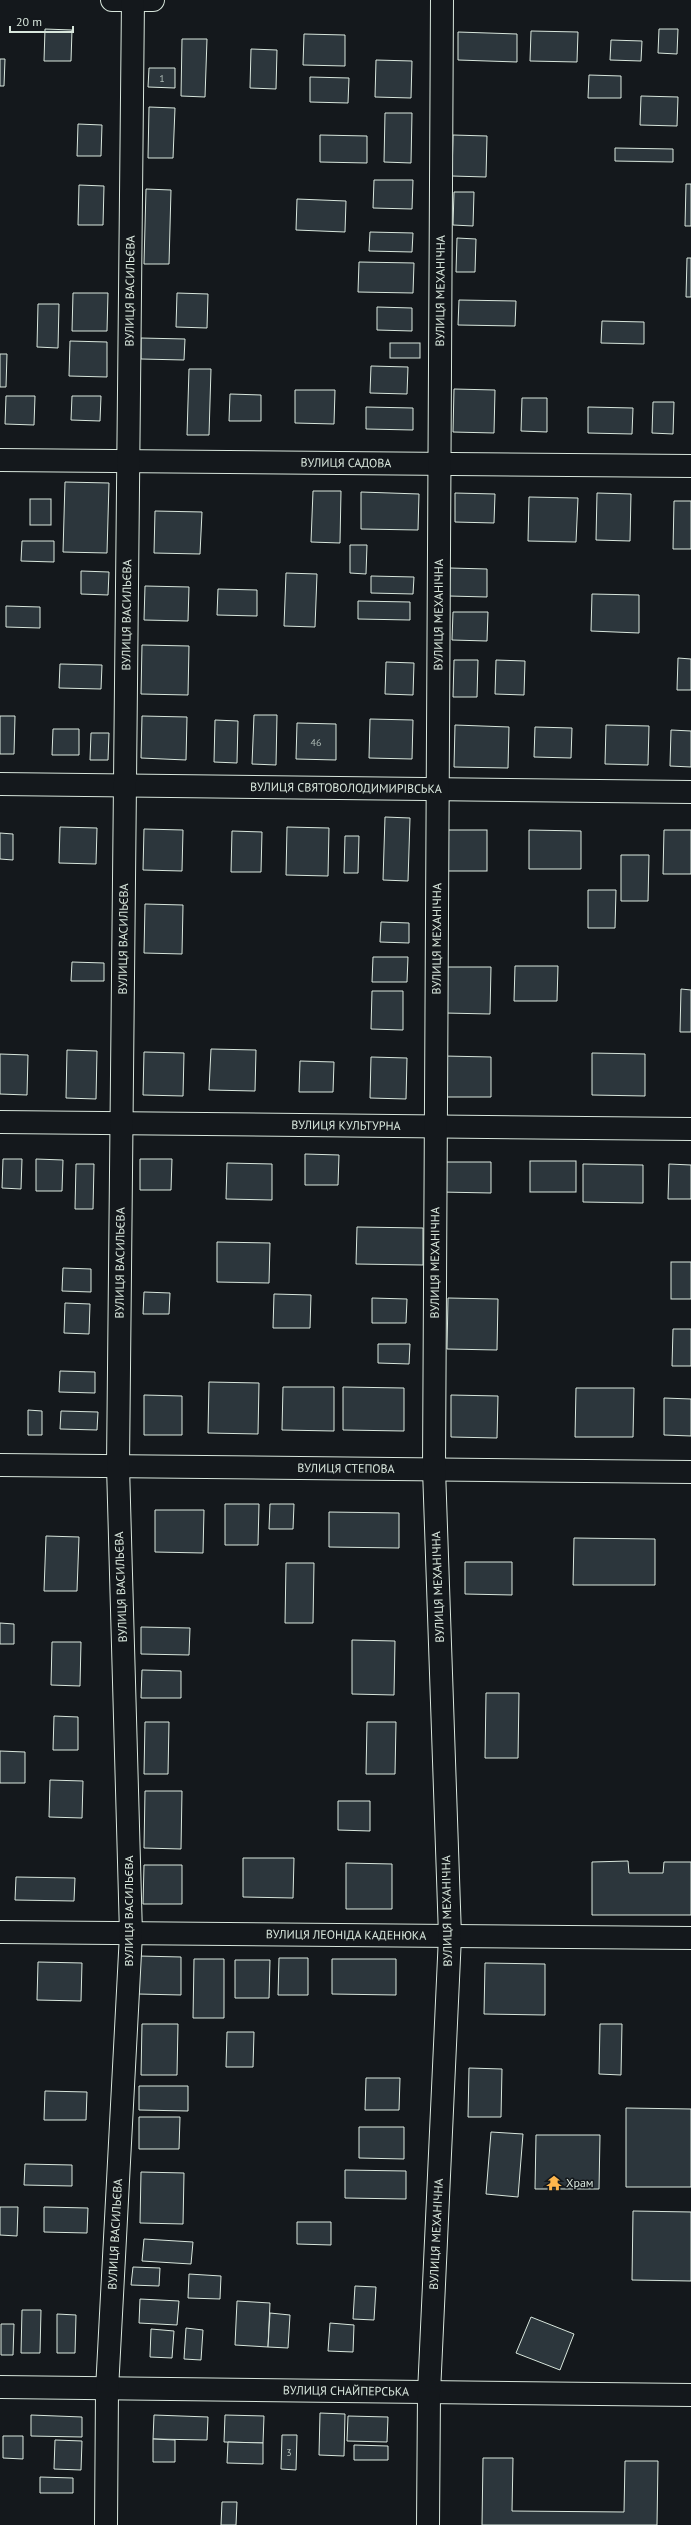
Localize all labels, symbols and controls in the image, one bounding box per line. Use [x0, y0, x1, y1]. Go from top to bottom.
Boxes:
scale bar [10, 8, 73, 34]
text: 20 m [16, 14, 42, 29]
house number: 1 [159, 72, 165, 85]
street label: ВУЛИЦЯ ВАСИЛЬЄВА [121, 235, 138, 346]
street label: ВУЛИЦЯ МЕХАНІЧНА [432, 235, 448, 347]
street label: ВУЛИЦЯ САДОВА [301, 455, 391, 470]
street label: ВУЛИЦЯ ВАСИЛЬЄВА [118, 559, 134, 670]
street label: ВУЛИЦЯ МЕХАНІЧНА [430, 559, 446, 671]
house number: 46 [311, 736, 321, 749]
street label: ВУЛИЦЯ СВЯТОВОЛОДИМИРІВСЬКА [250, 779, 442, 796]
street label: ВУЛИЦЯ ВАСИЛЬЄВА [115, 883, 131, 994]
street label: ВУЛИЦЯ МЕХАНІЧНА [429, 883, 444, 995]
street label: ВУЛИЦЯ КУЛЬТУРНА [291, 1117, 401, 1133]
street label: ВУЛИЦЯ ВАСИЛЬЄВА [112, 1207, 128, 1318]
street label: ВУЛИЦЯ МЕХАНІЧНА [427, 1207, 442, 1319]
street label: ВУЛИЦЯ СТЕПОВА [297, 1460, 395, 1476]
street label: ВУЛИЦЯ ВАСИЛЬЄВА [111, 1531, 130, 1643]
street label: ВУЛИЦЯ МЕХАНІЧНА [428, 1531, 447, 1643]
street label: ВУЛИЦЯ МЕХАНІЧНА [438, 1855, 455, 1967]
street label: ВУЛИЦЯ ВАСИЛЬЄВА [121, 1856, 136, 1966]
street label: ВУЛИЦЯ ЛЕОНІДА КАДЕНЮКА [266, 1926, 426, 1943]
temple icon: Храм [545, 2174, 563, 2192]
place label: Храм [566, 2175, 594, 2190]
street label: ВУЛИЦЯ ВАСИЛЬЄВА [104, 2178, 125, 2290]
street label: ВУЛИЦЯ МЕХАНІЧНА [426, 2178, 446, 2290]
street label: ВУЛИЦЯ СНАЙПЕРСЬКА [283, 2382, 409, 2399]
house number: 3 [286, 2446, 292, 2459]

